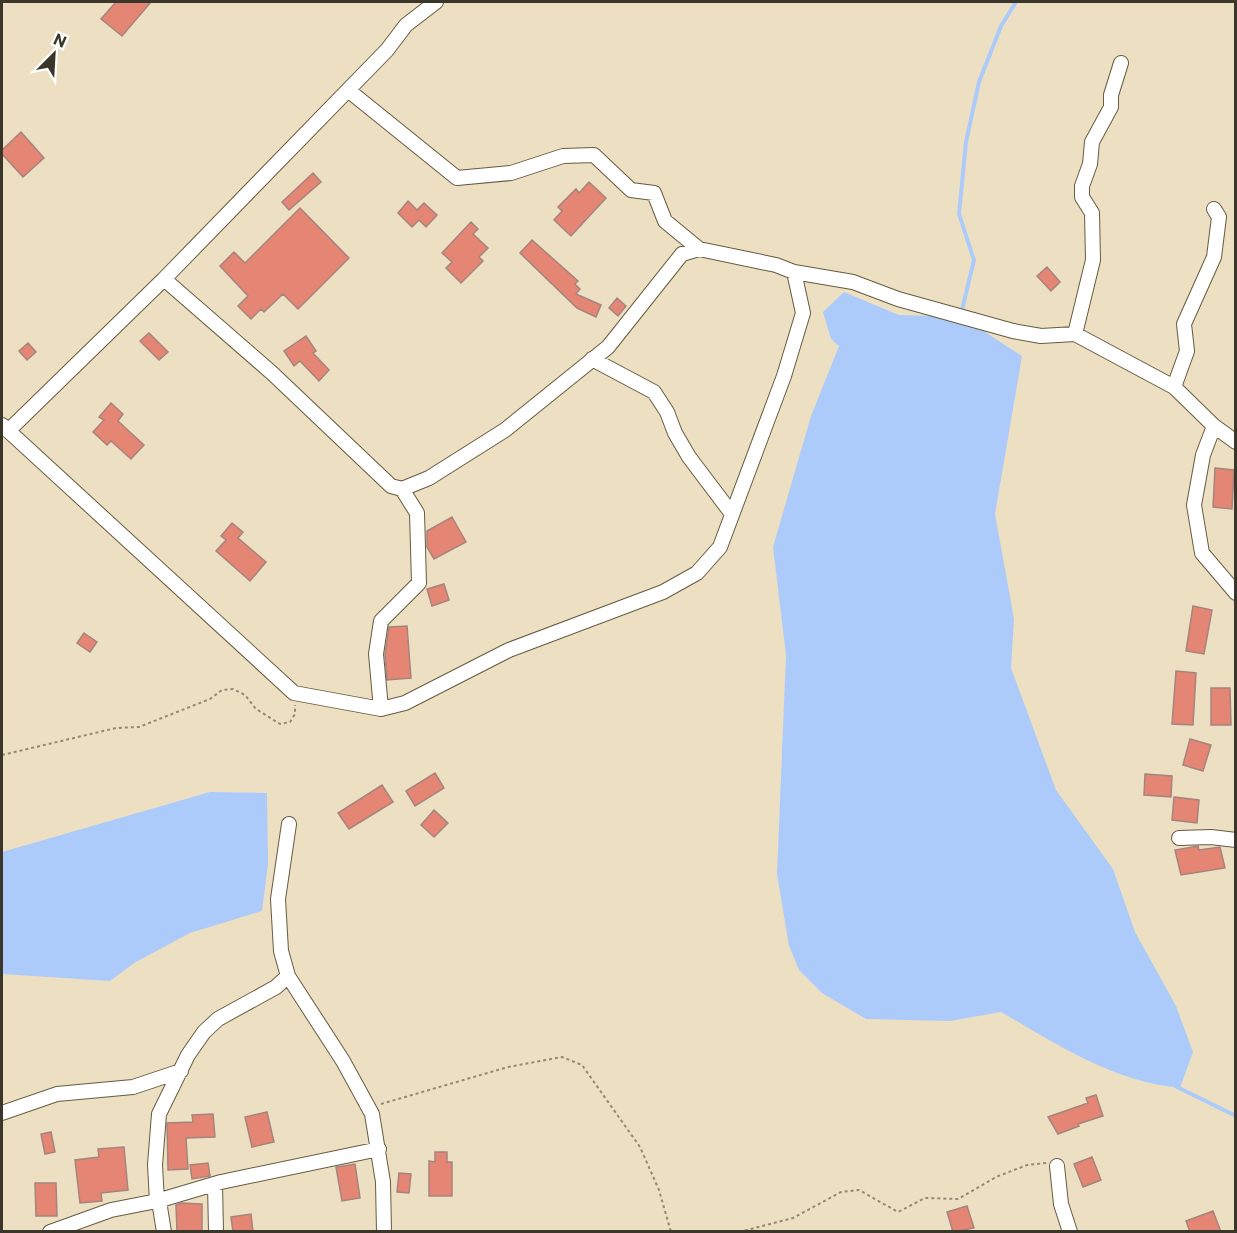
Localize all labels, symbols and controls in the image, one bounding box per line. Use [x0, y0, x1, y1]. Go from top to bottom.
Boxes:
north arrow [24, 24, 84, 84]
text: N [51, 29, 70, 51]

